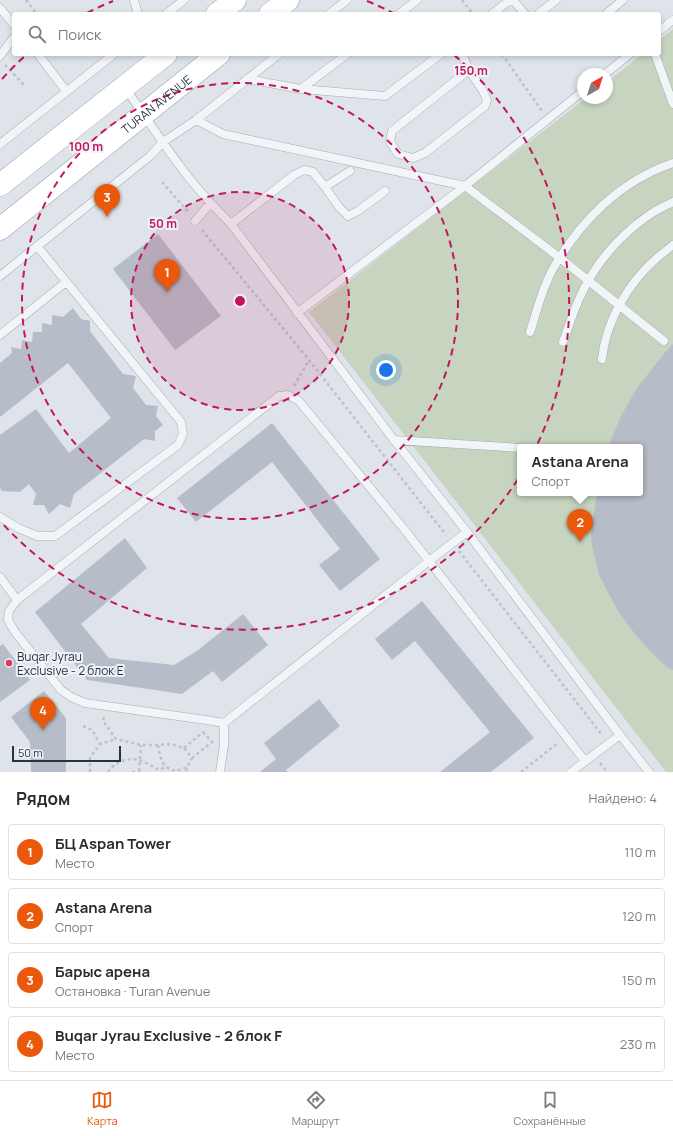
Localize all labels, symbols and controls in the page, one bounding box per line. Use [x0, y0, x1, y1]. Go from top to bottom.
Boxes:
search box [12, 12, 661, 56]
icon: search [26, 23, 48, 45]
text: Поиск [58, 24, 102, 45]
text: 150 m [454, 62, 488, 79]
north arrow [577, 68, 613, 104]
street label: TURAN AVENUE [117, 71, 195, 138]
text: 100 m [69, 138, 103, 155]
pin: 3 [94, 184, 120, 217]
text: 50 m [149, 215, 177, 232]
pin: 1 [154, 259, 180, 292]
centre of rings [233, 294, 247, 308]
your location [376, 360, 396, 380]
popup [517, 444, 643, 496]
text: Astana Arena [531, 451, 629, 472]
text: Спорт [531, 472, 570, 490]
pin: 2 [567, 509, 593, 542]
place label: Buqar Jyrau Exclusive - 2 блок E [17, 648, 124, 679]
marker: Buqar Jyrau Exclusive - 2 блок E [4, 658, 14, 668]
pin: 4 [30, 697, 56, 730]
scale bar [12, 744, 121, 763]
text: 50 m [18, 745, 43, 760]
text: Рядом [16, 787, 70, 810]
text: Найдено: 4 [589, 789, 657, 807]
text: БЦ Aspan Tower [55, 833, 171, 854]
text: 1 [27, 843, 33, 861]
text: 110 m [624, 843, 656, 861]
text: Место [55, 854, 95, 872]
text: Astana Arena [55, 897, 152, 918]
text: 2 [26, 907, 34, 925]
text: 120 m [622, 907, 656, 925]
text: Спорт [55, 918, 94, 936]
text: Барыс арена [55, 961, 150, 982]
text: 3 [26, 971, 34, 989]
text: 150 m [622, 971, 656, 989]
text: Остановка · Turan Avenue [55, 982, 210, 1000]
text: Buqar Jyrau Exclusive - 2 блок F [55, 1025, 282, 1046]
text: 4 [26, 1035, 34, 1053]
text: 230 m [620, 1035, 656, 1053]
text: Место [55, 1046, 95, 1064]
tab: Карта [87, 1089, 118, 1128]
tab: Маршрут [292, 1089, 340, 1128]
tab: Сохранённые [514, 1089, 586, 1128]

